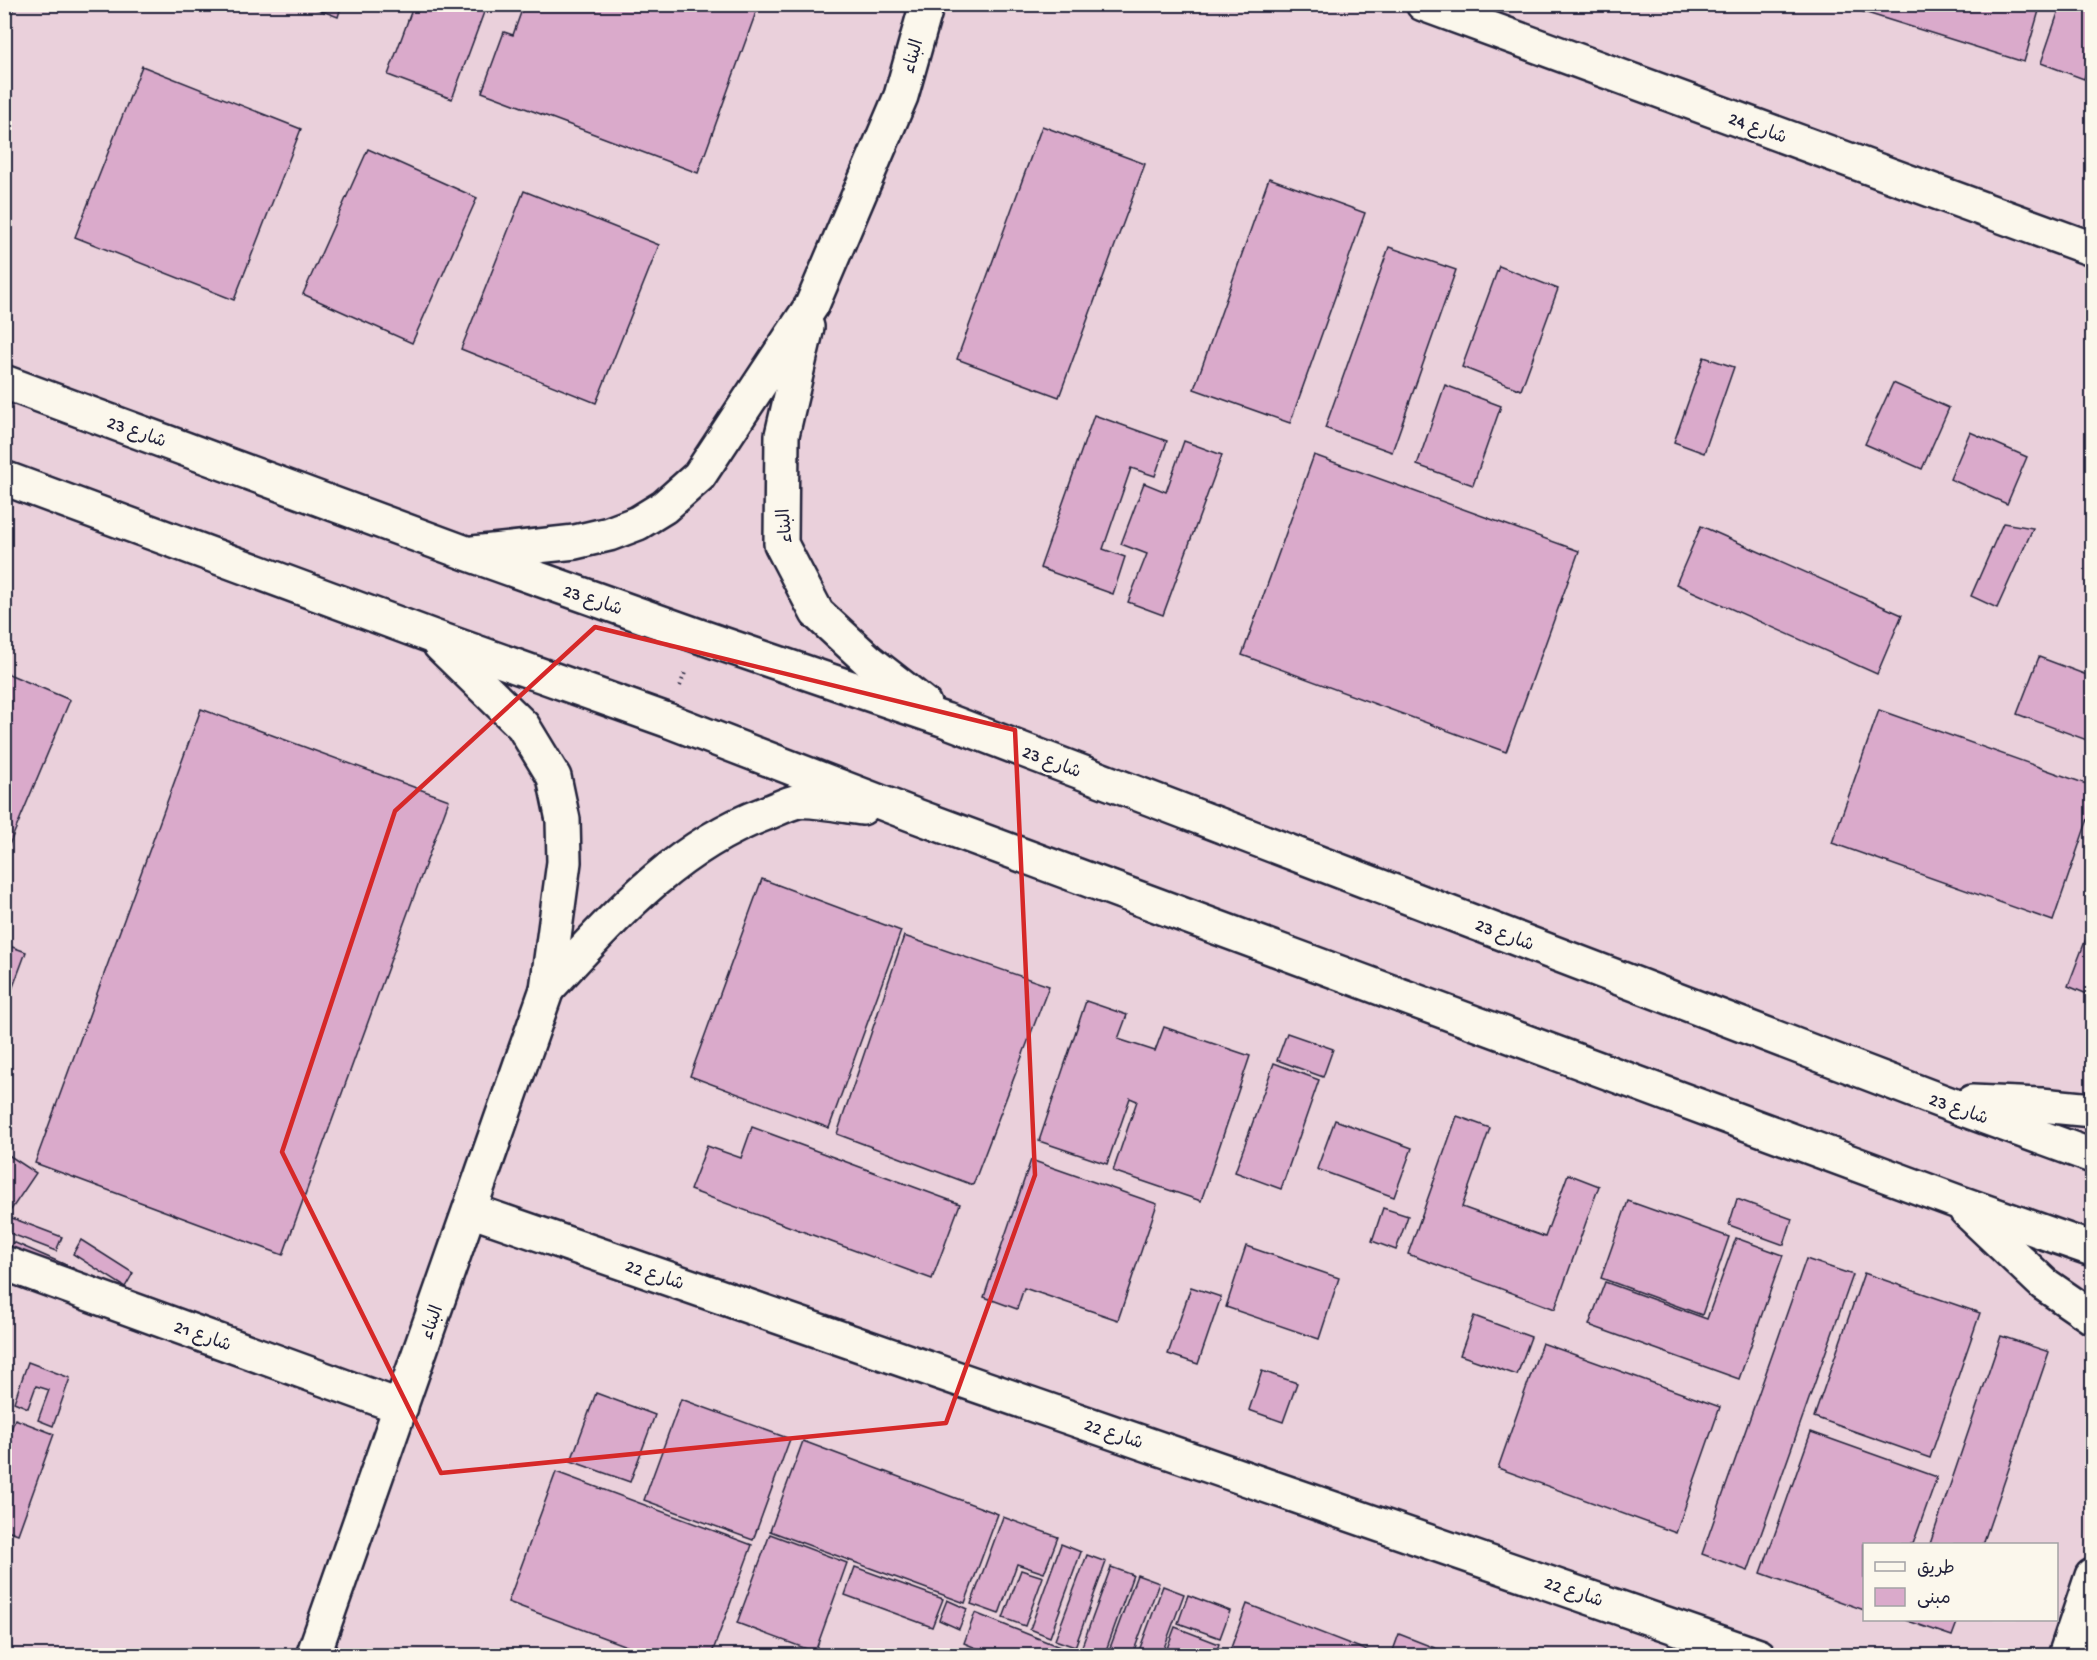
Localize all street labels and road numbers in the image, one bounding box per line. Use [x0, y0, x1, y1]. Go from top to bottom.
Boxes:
street label: البناء [900, 37, 929, 76]
street label: شارع 24 [1725, 109, 1789, 150]
street label: شارع 23 [104, 413, 169, 454]
street label: البناء [775, 508, 798, 544]
street label: شارع 23 [560, 581, 625, 621]
street label: شارع 23 [1019, 743, 1084, 784]
street label: شارع 23 [1472, 916, 1537, 957]
street label: شارع 23 [1926, 1090, 1991, 1131]
street label: شارع 22 [622, 1257, 686, 1296]
street label: البناء [418, 1303, 449, 1343]
street label: شارع 21 [171, 1317, 234, 1357]
street label: شارع 22 [1081, 1416, 1145, 1455]
street label: شارع 22 [1541, 1574, 1605, 1613]

